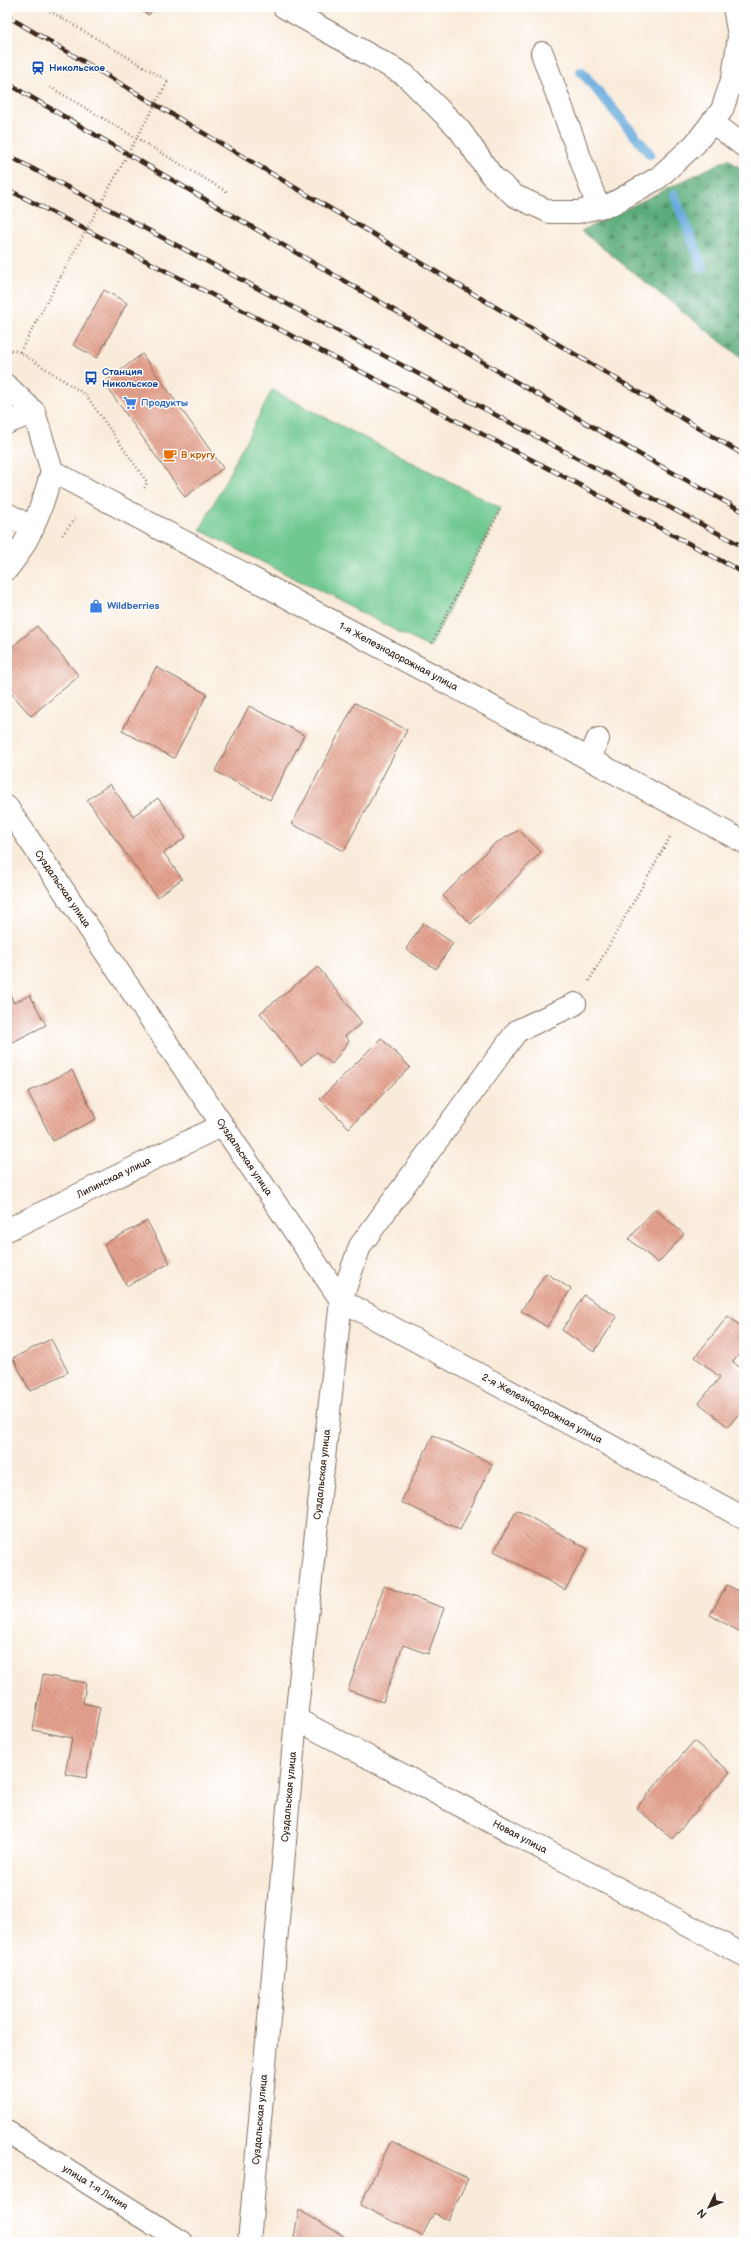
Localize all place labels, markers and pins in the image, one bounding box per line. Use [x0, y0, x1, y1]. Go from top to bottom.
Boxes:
station icon: Никольское [30, 60, 46, 76]
place label: Никольское [49, 62, 105, 74]
place label: Станция Никольское [102, 366, 158, 390]
bus stop icon: Станция Никольское [83, 370, 99, 386]
supermarket icon: Продукты [122, 395, 138, 411]
place label: Продукты [141, 397, 188, 409]
cafe icon: В кругу [162, 447, 178, 463]
place label: В кругу [181, 449, 215, 461]
shop icon: Wildberries [88, 598, 104, 614]
place label: Wildberries [107, 600, 159, 612]

